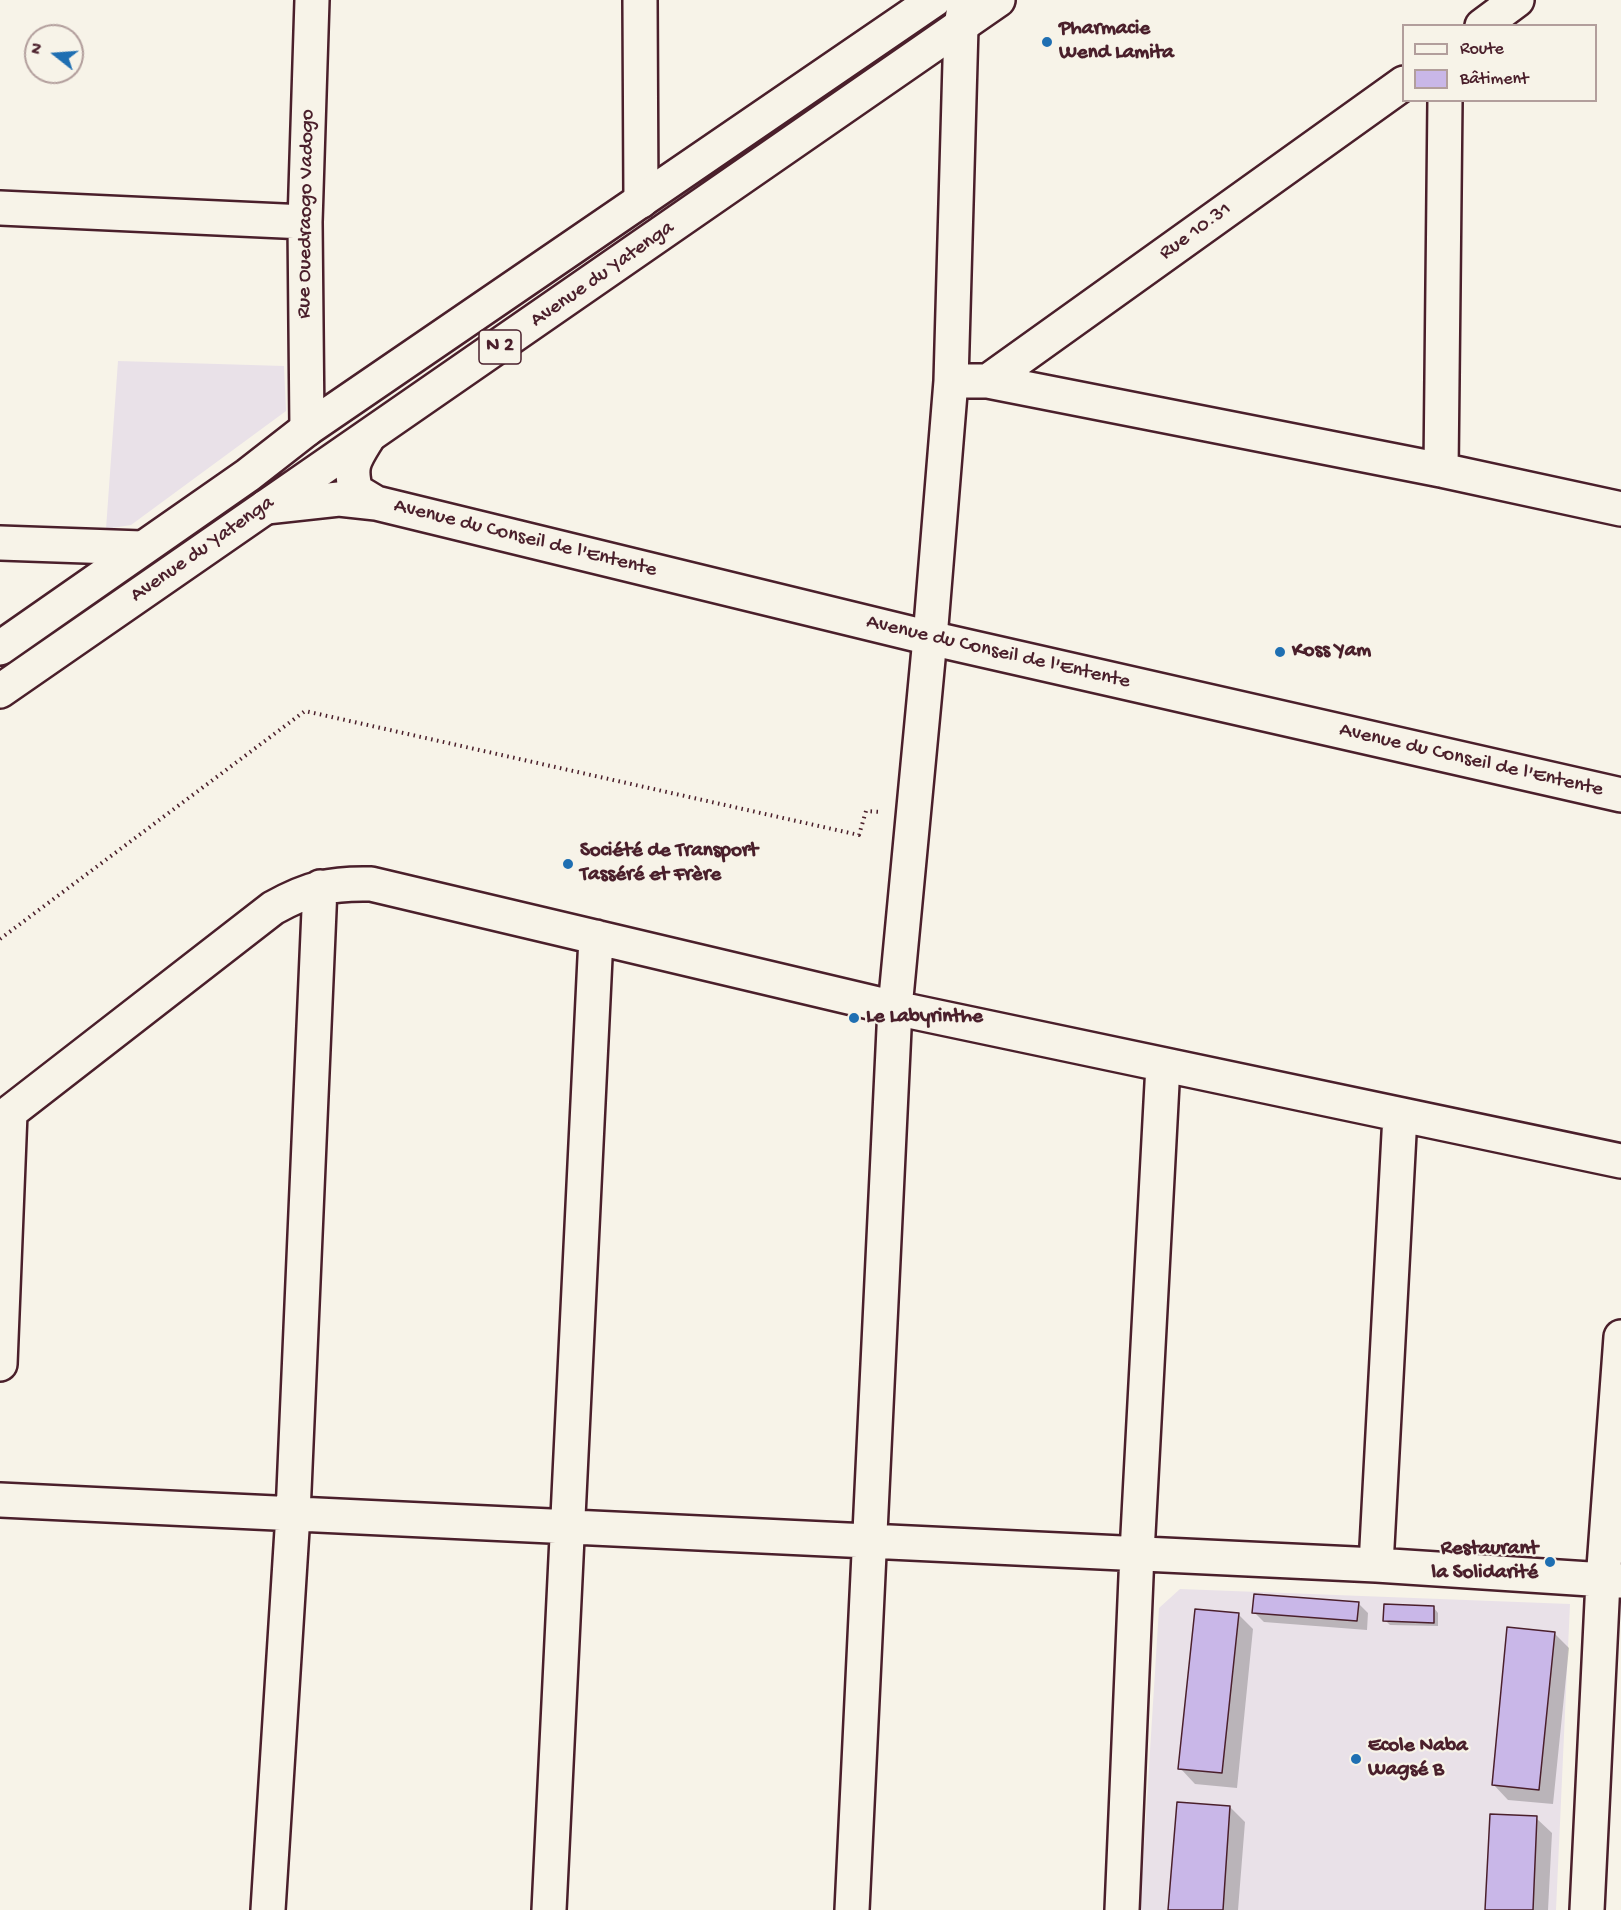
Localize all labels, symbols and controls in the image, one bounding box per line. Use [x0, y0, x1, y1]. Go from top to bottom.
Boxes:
place label: Pharmacie Wend Lamita [1059, 17, 1174, 67]
north arrow [24, 24, 84, 84]
legend [1402, 24, 1597, 102]
marker: Pharmacie Wend Lamita [1040, 35, 1054, 49]
text: Route [1460, 39, 1504, 60]
text: N [28, 41, 49, 57]
text: Bâtiment [1460, 69, 1528, 90]
street label: Rue Ouedraogo Vadogo [293, 109, 321, 319]
street label: Rue 10.31 [1155, 197, 1237, 267]
street label: Avenue du Yatenga [526, 216, 680, 334]
road number: N 2 [479, 330, 521, 364]
street label: Avenue du Yatenga [126, 491, 280, 609]
street label: Avenue du Conseil de l'Entente [391, 494, 659, 584]
street label: Avenue du Conseil de l'Entente [864, 610, 1132, 696]
place label: Koss Yam [1292, 639, 1371, 665]
marker: Koss Yam [1273, 645, 1287, 659]
street label: Avenue du Conseil de l'Entente [1337, 718, 1605, 804]
place label: Société de Transport Tasséré et Frère [580, 839, 758, 889]
marker: Société de Transport Tasséré et Frère [561, 857, 575, 871]
place label: Le Labyrinthe [866, 1005, 983, 1031]
marker: Le Labyrinthe [847, 1011, 861, 1025]
place label: Restaurant la Solidarité [1432, 1537, 1538, 1587]
marker: Restaurant la Solidarité [1543, 1555, 1557, 1569]
place label: Ecole Naba Wagsé B [1368, 1734, 1468, 1784]
marker: Ecole Naba Wagsé B [1349, 1752, 1363, 1766]

